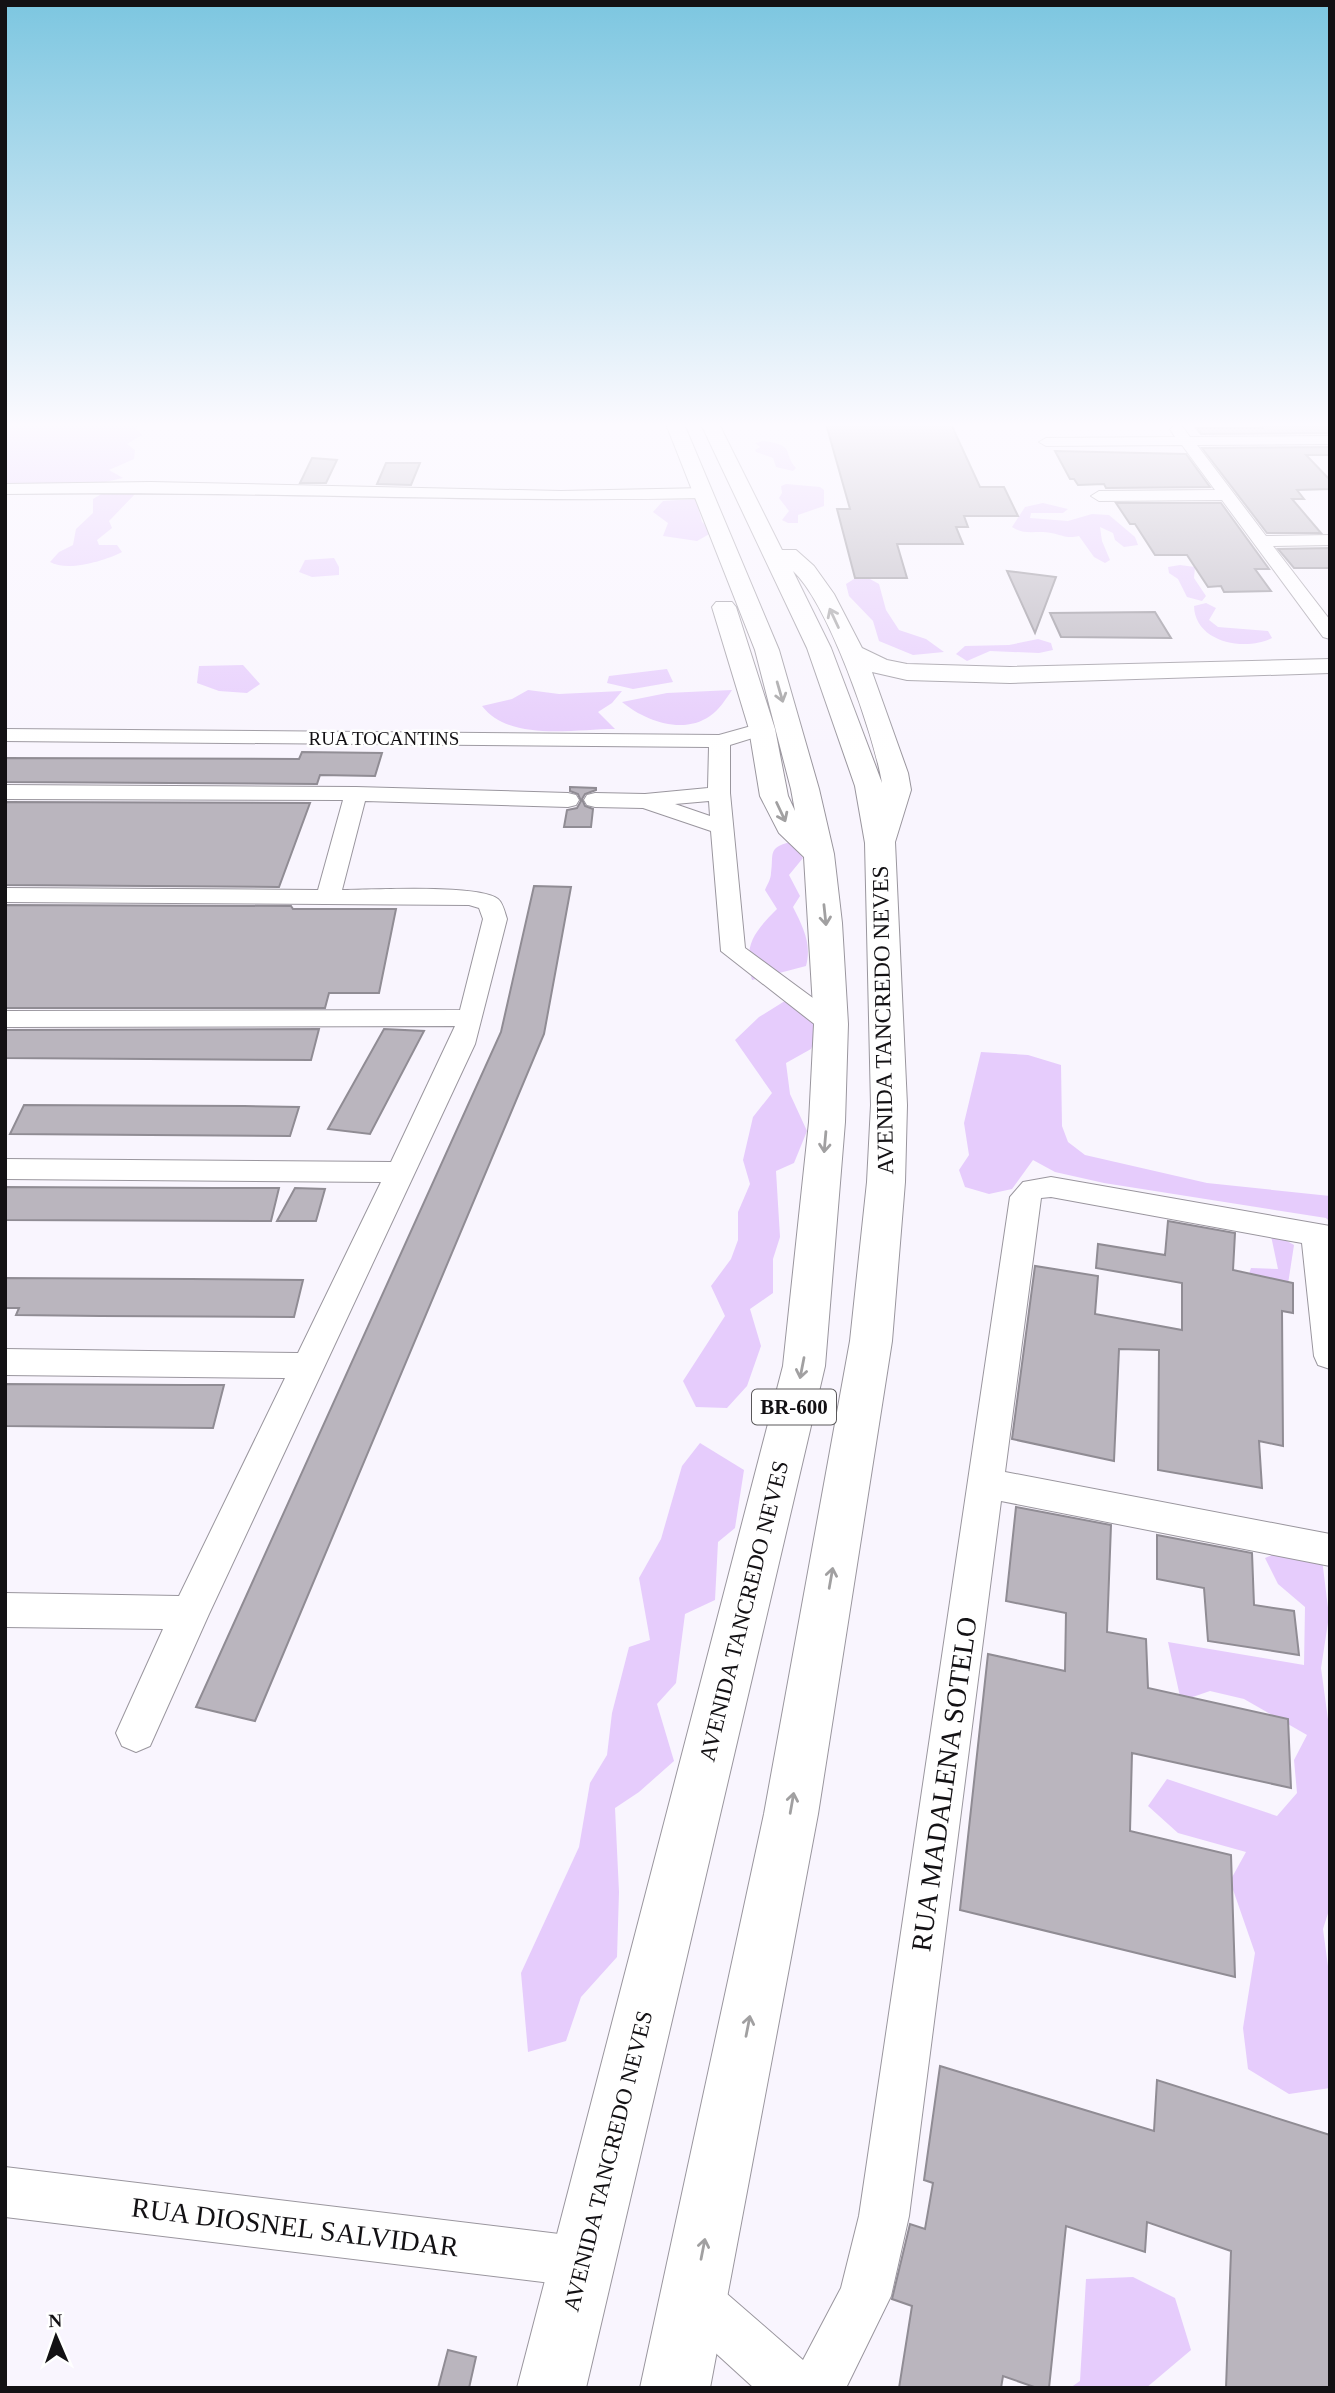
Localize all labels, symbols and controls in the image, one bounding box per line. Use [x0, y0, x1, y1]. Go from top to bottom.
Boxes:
one-way arrow [827, 608, 840, 629]
one-way arrow [774, 681, 787, 703]
street label: RUA TOCANTINS [309, 728, 459, 749]
one-way arrow [775, 800, 788, 822]
street label: AVENIDA TANCREDO NEVES [868, 865, 898, 1175]
one-way arrow [819, 903, 832, 926]
one-way arrow [818, 1130, 831, 1153]
one-way arrow [795, 1356, 808, 1379]
road number: BR-600 [752, 1390, 836, 1424]
street label: AVENIDA TANCREDO NEVES [694, 1458, 794, 1764]
one-way arrow [825, 1567, 838, 1590]
street label: RUA MADALENA SOTELO [905, 1615, 983, 1953]
one-way arrow [786, 1792, 800, 1815]
street label: AVENIDA TANCREDO NEVES [558, 2008, 658, 2314]
one-way arrow [741, 2015, 755, 2038]
street label: RUA DIOSNEL SALVIDAR [130, 2192, 461, 2262]
one-way arrow [696, 2238, 710, 2261]
north arrow [21, 2302, 91, 2372]
text: N [48, 2310, 63, 2331]

